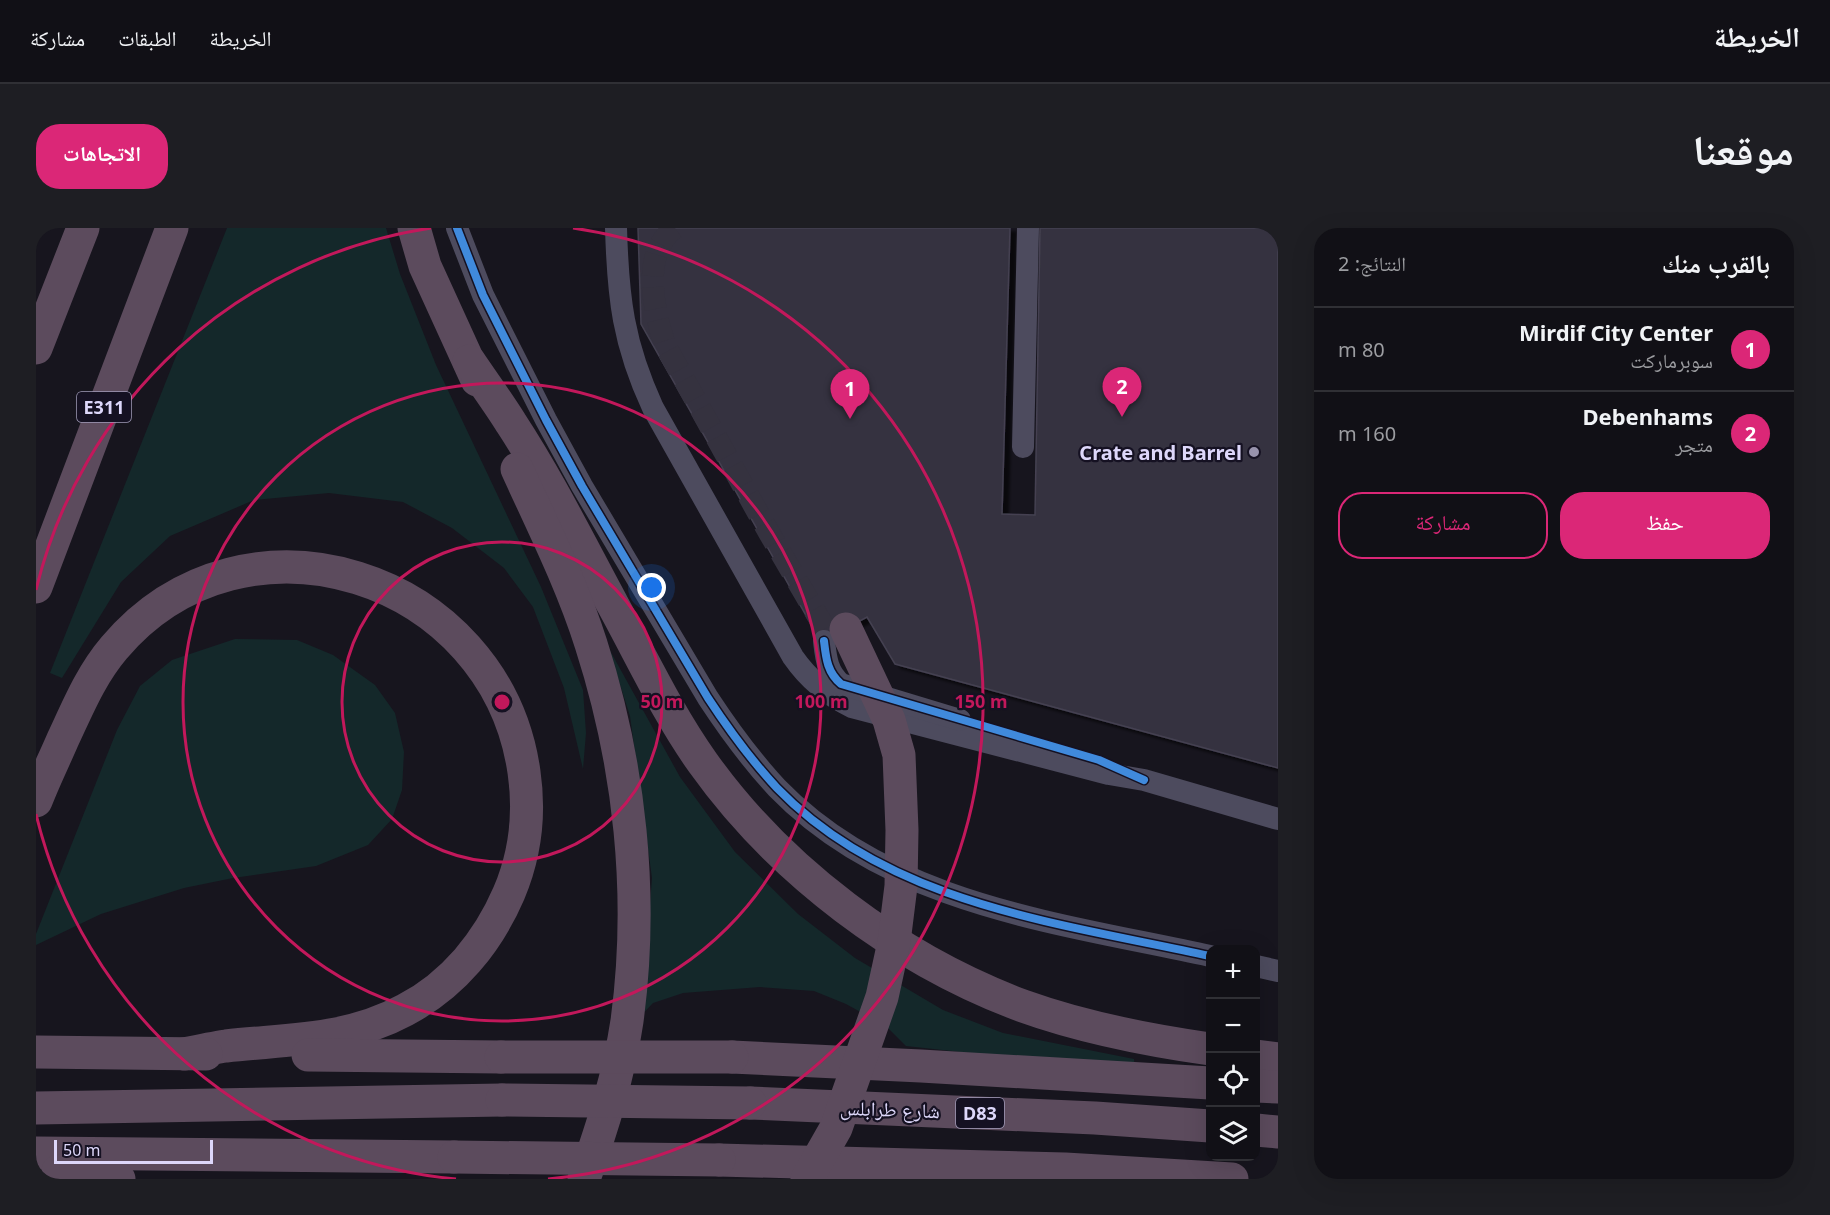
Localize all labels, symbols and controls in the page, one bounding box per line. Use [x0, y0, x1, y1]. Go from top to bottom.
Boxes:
text: الخريطة [1714, 17, 1800, 55]
text: مشاركة [30, 24, 85, 52]
text: الطبقات [118, 24, 177, 52]
text: الخريطة [210, 24, 271, 52]
text: موقعنا [1693, 120, 1794, 177]
button: الاتجاهات [36, 124, 168, 189]
text: بالقرب منك [1662, 245, 1770, 281]
text: النتائج: 2 [1338, 250, 1406, 277]
text: Mirdif City Center [1519, 317, 1713, 347]
text: 80 m [1338, 336, 1385, 363]
text: 1 [1745, 336, 1756, 363]
text: سوبرماركت [1630, 347, 1713, 374]
pin: 2 [1102, 368, 1142, 417]
pin: 1 [830, 370, 870, 419]
road number: E311 [77, 392, 131, 422]
text: Debenhams [1582, 401, 1713, 431]
text: 160 m [1338, 420, 1396, 447]
text: 2 [1745, 420, 1756, 447]
text: متجر [1675, 431, 1713, 458]
place label: Crate and Barrel [1079, 439, 1242, 466]
marker: Crate and Barrel [1247, 445, 1261, 459]
button: مشاركة [1338, 492, 1548, 559]
button: حفظ [1560, 492, 1770, 559]
your location [637, 573, 666, 602]
text: 50 m [641, 689, 683, 713]
text: 100 m [794, 689, 848, 713]
text: 150 m [954, 689, 1008, 713]
centre of rings [492, 692, 512, 712]
map controls [1206, 945, 1260, 1161]
button: + [1206, 945, 1260, 999]
button: − [1206, 999, 1260, 1053]
button: locate [1206, 1053, 1260, 1107]
street label: شارع طرابلس [840, 1094, 940, 1124]
road number: D83 [956, 1098, 1004, 1128]
button: layers [1206, 1107, 1260, 1161]
scale bar [54, 1137, 213, 1164]
text: 50 m [63, 1139, 100, 1161]

